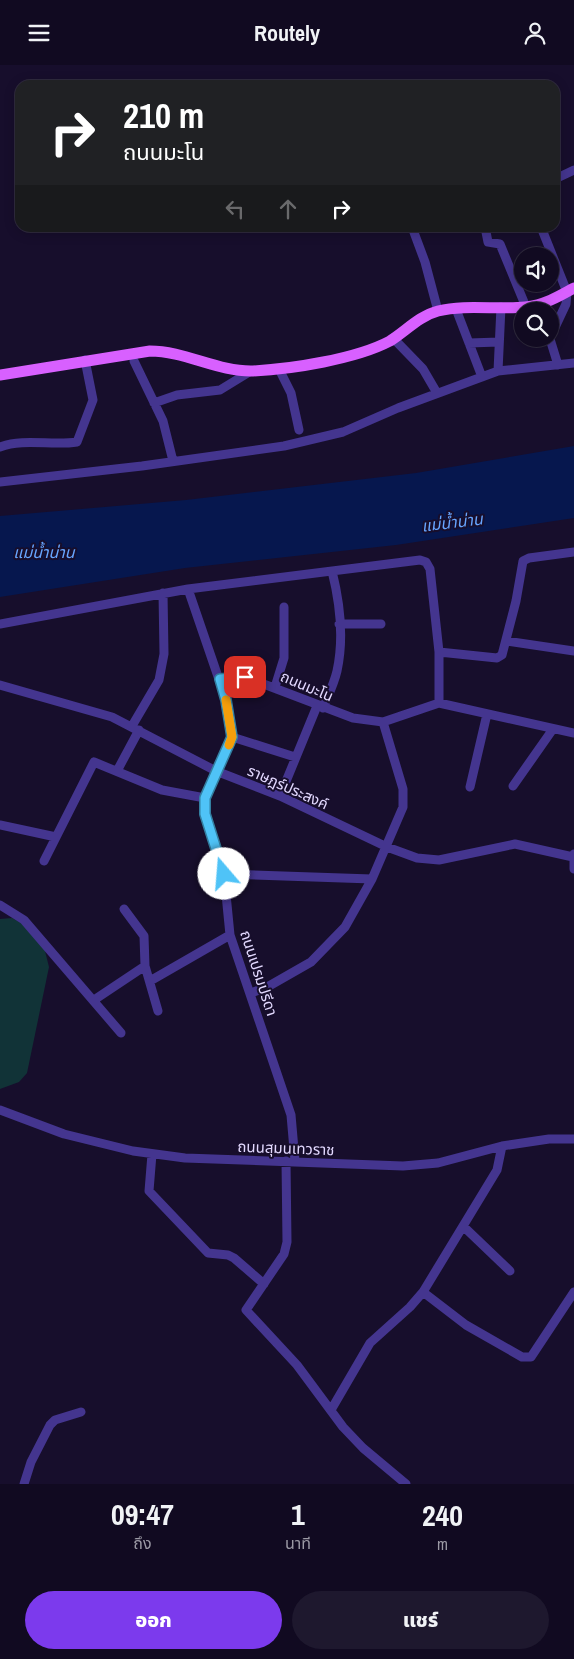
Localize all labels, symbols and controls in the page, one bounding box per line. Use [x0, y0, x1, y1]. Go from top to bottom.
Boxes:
text: Routely [254, 18, 320, 48]
icon: menu [25, 19, 53, 47]
icon: person [521, 19, 549, 47]
text: 210 m [123, 92, 204, 139]
icon: right [40, 100, 105, 165]
text: ถนนมะโน [123, 137, 204, 167]
icon: left [221, 195, 249, 223]
icon: ahead [274, 195, 302, 223]
icon: right [327, 195, 355, 223]
map controls [514, 247, 559, 347]
button: sound [514, 247, 559, 292]
button: search [514, 302, 559, 347]
water label: แม่น้ำน่าน [420, 507, 485, 537]
water label: แม่น้ำน่าน [13, 541, 76, 563]
pin [224, 656, 266, 698]
icon: arrive [231, 663, 259, 691]
street label: ถนนมะโน [277, 666, 337, 706]
street label: ราษฎร์ประสงค์ [244, 760, 332, 814]
position arrow [197, 847, 249, 899]
street label: ถนนเปรมปรีดา [235, 927, 283, 1019]
street label: ถนนสุมนเทวราช [237, 1136, 335, 1160]
text: 09:47 [111, 1494, 174, 1534]
text: 1 [291, 1494, 305, 1534]
text: 240 [422, 1495, 463, 1535]
text: ถึง [133, 1532, 152, 1554]
text: นาที [285, 1532, 311, 1554]
text: m [437, 1533, 448, 1555]
button: ออก [25, 1591, 282, 1649]
button: แชร์ [292, 1591, 549, 1649]

